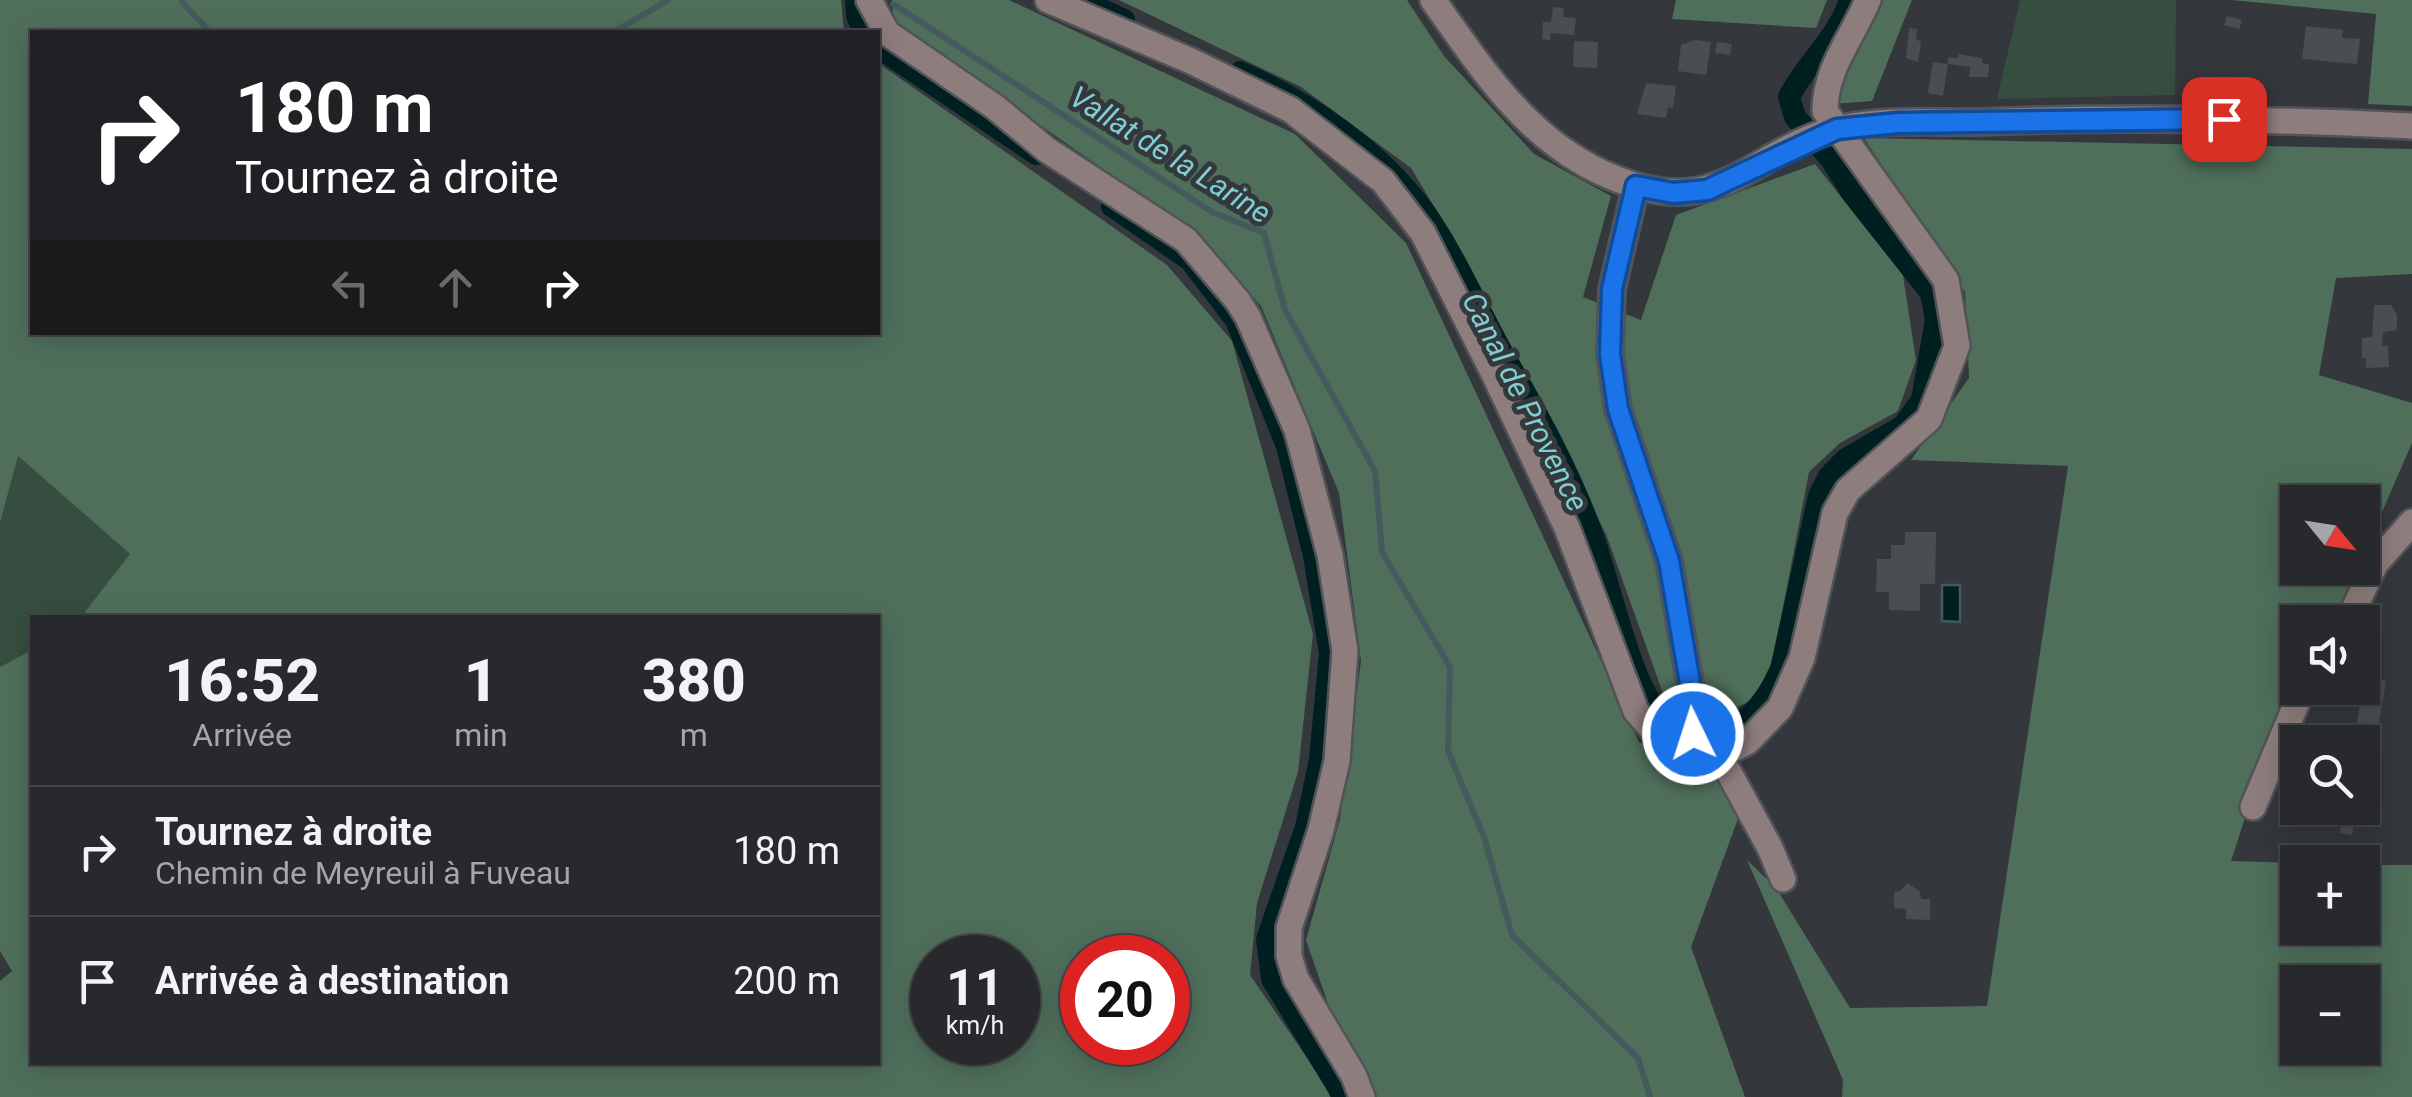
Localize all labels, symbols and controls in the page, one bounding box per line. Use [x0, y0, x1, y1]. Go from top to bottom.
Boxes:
text: 180 m [235, 67, 434, 149]
icon: right [70, 70, 200, 200]
pin [2182, 77, 2267, 162]
water label: Vallat de la Larine [1063, 79, 1277, 230]
icon: arrive [2197, 92, 2252, 147]
text: Tournez à droite [235, 151, 559, 204]
icon: left [323, 260, 378, 315]
icon: ahead [428, 260, 483, 315]
icon: right [533, 260, 588, 315]
water label: Canal de Provence [1455, 287, 1596, 517]
north arrow [2280, 485, 2380, 585]
map controls [2280, 485, 2380, 1065]
button: sound [2280, 605, 2380, 705]
text: 16:52 [164, 645, 320, 716]
text: 1 [464, 645, 498, 716]
text: 380 [642, 645, 746, 716]
position arrow [1641, 682, 1745, 786]
text: Arrivée [192, 716, 292, 754]
text: min [454, 716, 508, 754]
text: m [680, 716, 708, 754]
button: search [2280, 725, 2380, 825]
text: Tournez à droite [155, 810, 432, 854]
icon: right [70, 824, 125, 879]
text: 180 m [733, 829, 840, 873]
button: + [2280, 845, 2380, 945]
text: Chemin de Meyreuil à Fuveau [155, 854, 571, 892]
speed limit sign: 20 [1060, 935, 1190, 1065]
icon: arrive [70, 954, 125, 1009]
text: Arrivée à destination [155, 959, 509, 1003]
text: 200 m [733, 959, 840, 1003]
text: 11 [946, 959, 1004, 1017]
button: − [2280, 965, 2380, 1065]
text: km/h [946, 1011, 1004, 1040]

